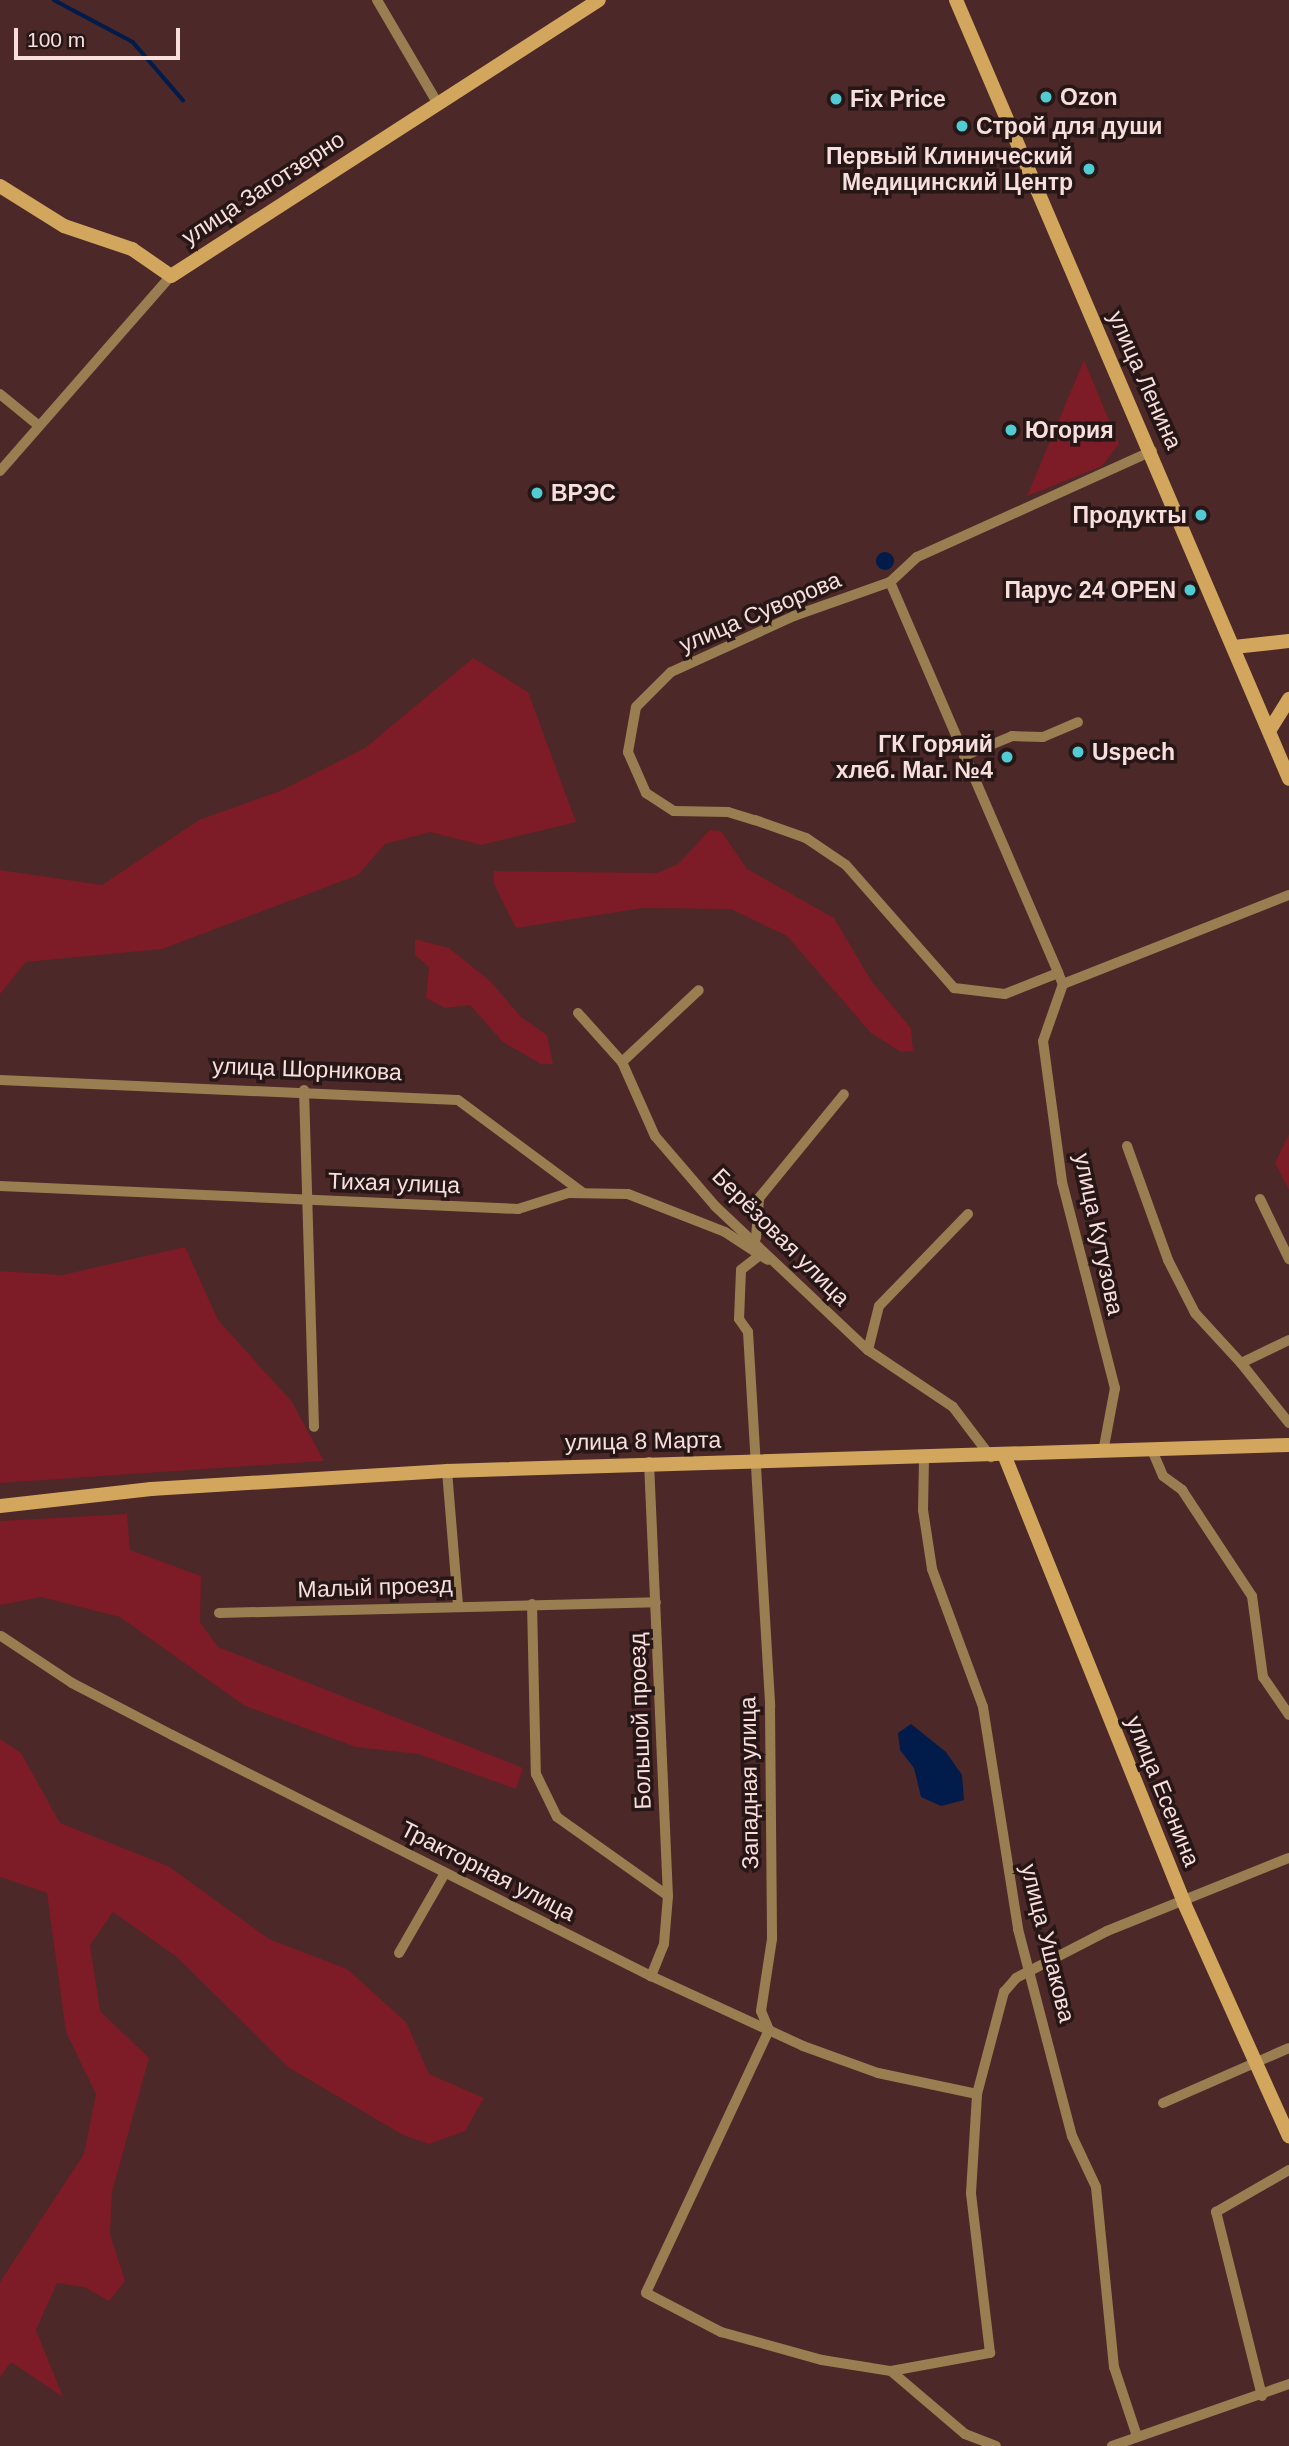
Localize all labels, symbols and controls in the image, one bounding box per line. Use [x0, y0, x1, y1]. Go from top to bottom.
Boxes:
scale bar [18, 14, 184, 58]
text: 100 m [27, 28, 85, 51]
place label: Ozon [1060, 83, 1117, 111]
place label: Fix Price [850, 85, 946, 113]
marker: Ozon [1038, 89, 1054, 105]
marker: Fix Price [828, 91, 844, 107]
place label: Строй для души [976, 112, 1163, 140]
marker: Строй для души [954, 118, 970, 134]
street label: улица Заготзерно [176, 125, 350, 251]
place label: Первый Клинический Медицинский Центр [826, 142, 1073, 196]
marker: Первый Клинический Медицинский Центр [1079, 159, 1099, 179]
street label: улица Ленина [1102, 307, 1188, 453]
place label: Югория [1025, 416, 1114, 444]
marker: Югория [1003, 422, 1019, 438]
place label: ВРЭС [551, 479, 616, 507]
marker: ВРЭС [529, 485, 545, 501]
place label: Продукты [1073, 501, 1187, 529]
marker: Продукты [1193, 507, 1209, 523]
street label: улица Суворова [675, 566, 845, 658]
place label: Парус 24 OPEN [1004, 576, 1176, 604]
marker: Парус 24 OPEN [1182, 582, 1198, 598]
place label: ГК Горяий хлеб. Маг. №4 [836, 730, 993, 784]
place label: Uspech [1092, 738, 1175, 766]
marker: Uspech [1070, 744, 1086, 760]
marker: ГК Горяий хлеб. Маг. №4 [999, 749, 1015, 765]
street label: улица Шорникова [212, 1052, 402, 1086]
street label: улица Кутузова [1068, 1151, 1130, 1317]
street label: Берёзовая улица [706, 1162, 856, 1312]
street label: Тихая улица [328, 1167, 460, 1199]
street label: улица 8 Марта [565, 1426, 721, 1456]
street label: Малый проезд [297, 1571, 453, 1603]
street label: Большой проезд [623, 1632, 657, 1810]
street label: Западная улица [734, 1696, 764, 1870]
street label: улица Есенина [1120, 1712, 1206, 1870]
street label: Тракторная улица [396, 1815, 580, 1927]
street label: улица Ушакова [1015, 1861, 1081, 2025]

